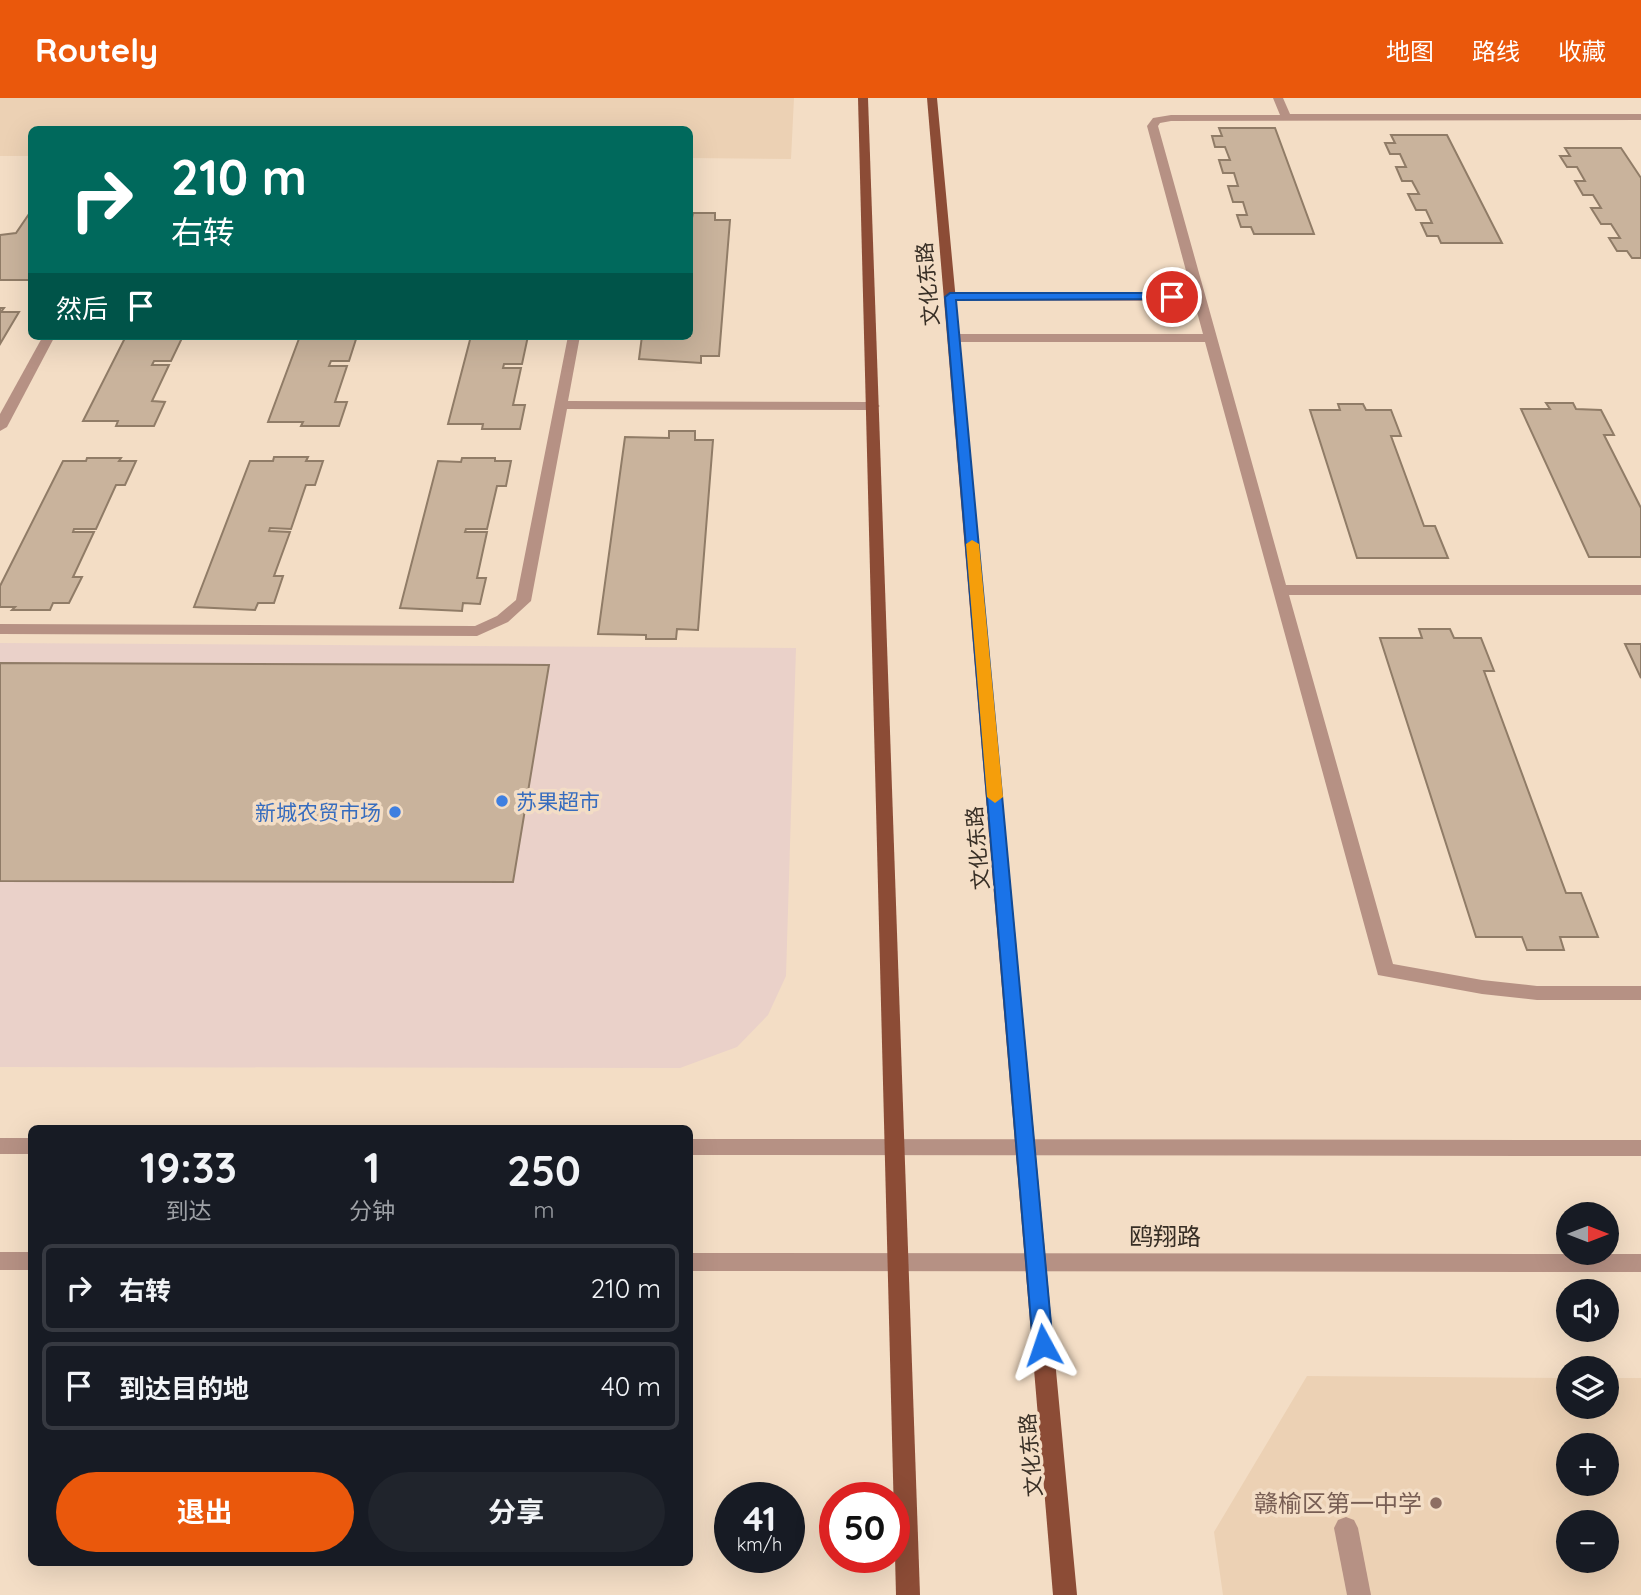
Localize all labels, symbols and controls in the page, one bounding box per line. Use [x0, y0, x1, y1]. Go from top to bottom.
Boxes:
text: Routely [35, 29, 158, 70]
text: 地图 [1386, 36, 1434, 66]
text: 路线 [1472, 36, 1520, 66]
text: 收藏 [1558, 36, 1606, 66]
text: 210 m [171, 146, 307, 207]
icon: right [56, 154, 147, 245]
text: 右转 [171, 212, 235, 252]
street label: 文化东路 [910, 241, 944, 327]
pin [1142, 267, 1202, 327]
icon: arrive [1153, 278, 1191, 316]
icon: arrive [122, 287, 160, 325]
text: 然后 [56, 292, 108, 325]
place label: 苏果超市 [516, 788, 600, 814]
marker: 苏果超市 [494, 793, 510, 809]
place label: 新城农贸市场 [255, 799, 381, 825]
marker: 新城农贸市场 [387, 804, 403, 820]
street label: 文化东路 [960, 805, 994, 891]
text: 19:33 [140, 1141, 237, 1194]
text: 1 [364, 1141, 380, 1194]
text: 250 [507, 1144, 581, 1197]
text: m [533, 1195, 554, 1224]
text: 到达 [165, 1196, 211, 1225]
text: 分钟 [349, 1196, 395, 1225]
north arrow [1556, 1202, 1619, 1265]
map controls [1556, 1202, 1619, 1573]
street label: 鸥翔路 [1129, 1221, 1201, 1251]
icon: right [60, 1269, 98, 1307]
text: 210 m [591, 1272, 661, 1305]
text: 右转 [119, 1274, 171, 1307]
button: sound [1556, 1279, 1619, 1342]
position arrow [1006, 1308, 1080, 1382]
button: layers [1556, 1356, 1619, 1419]
icon: arrive [60, 1367, 98, 1405]
text: 40 m [601, 1370, 661, 1403]
text: 到达目的地 [119, 1372, 249, 1405]
street label: 文化东路 [1013, 1412, 1047, 1498]
button: + [1556, 1433, 1619, 1496]
button: 退出 [56, 1472, 354, 1552]
button: 分享 [368, 1472, 665, 1552]
speed limit sign: 50 [819, 1482, 910, 1573]
place label: 赣榆区第一中学 [1254, 1488, 1422, 1518]
marker: 赣榆区第一中学 [1428, 1495, 1444, 1511]
text: 41 [743, 1496, 776, 1540]
button: − [1556, 1510, 1619, 1573]
text: km/h [737, 1533, 782, 1556]

